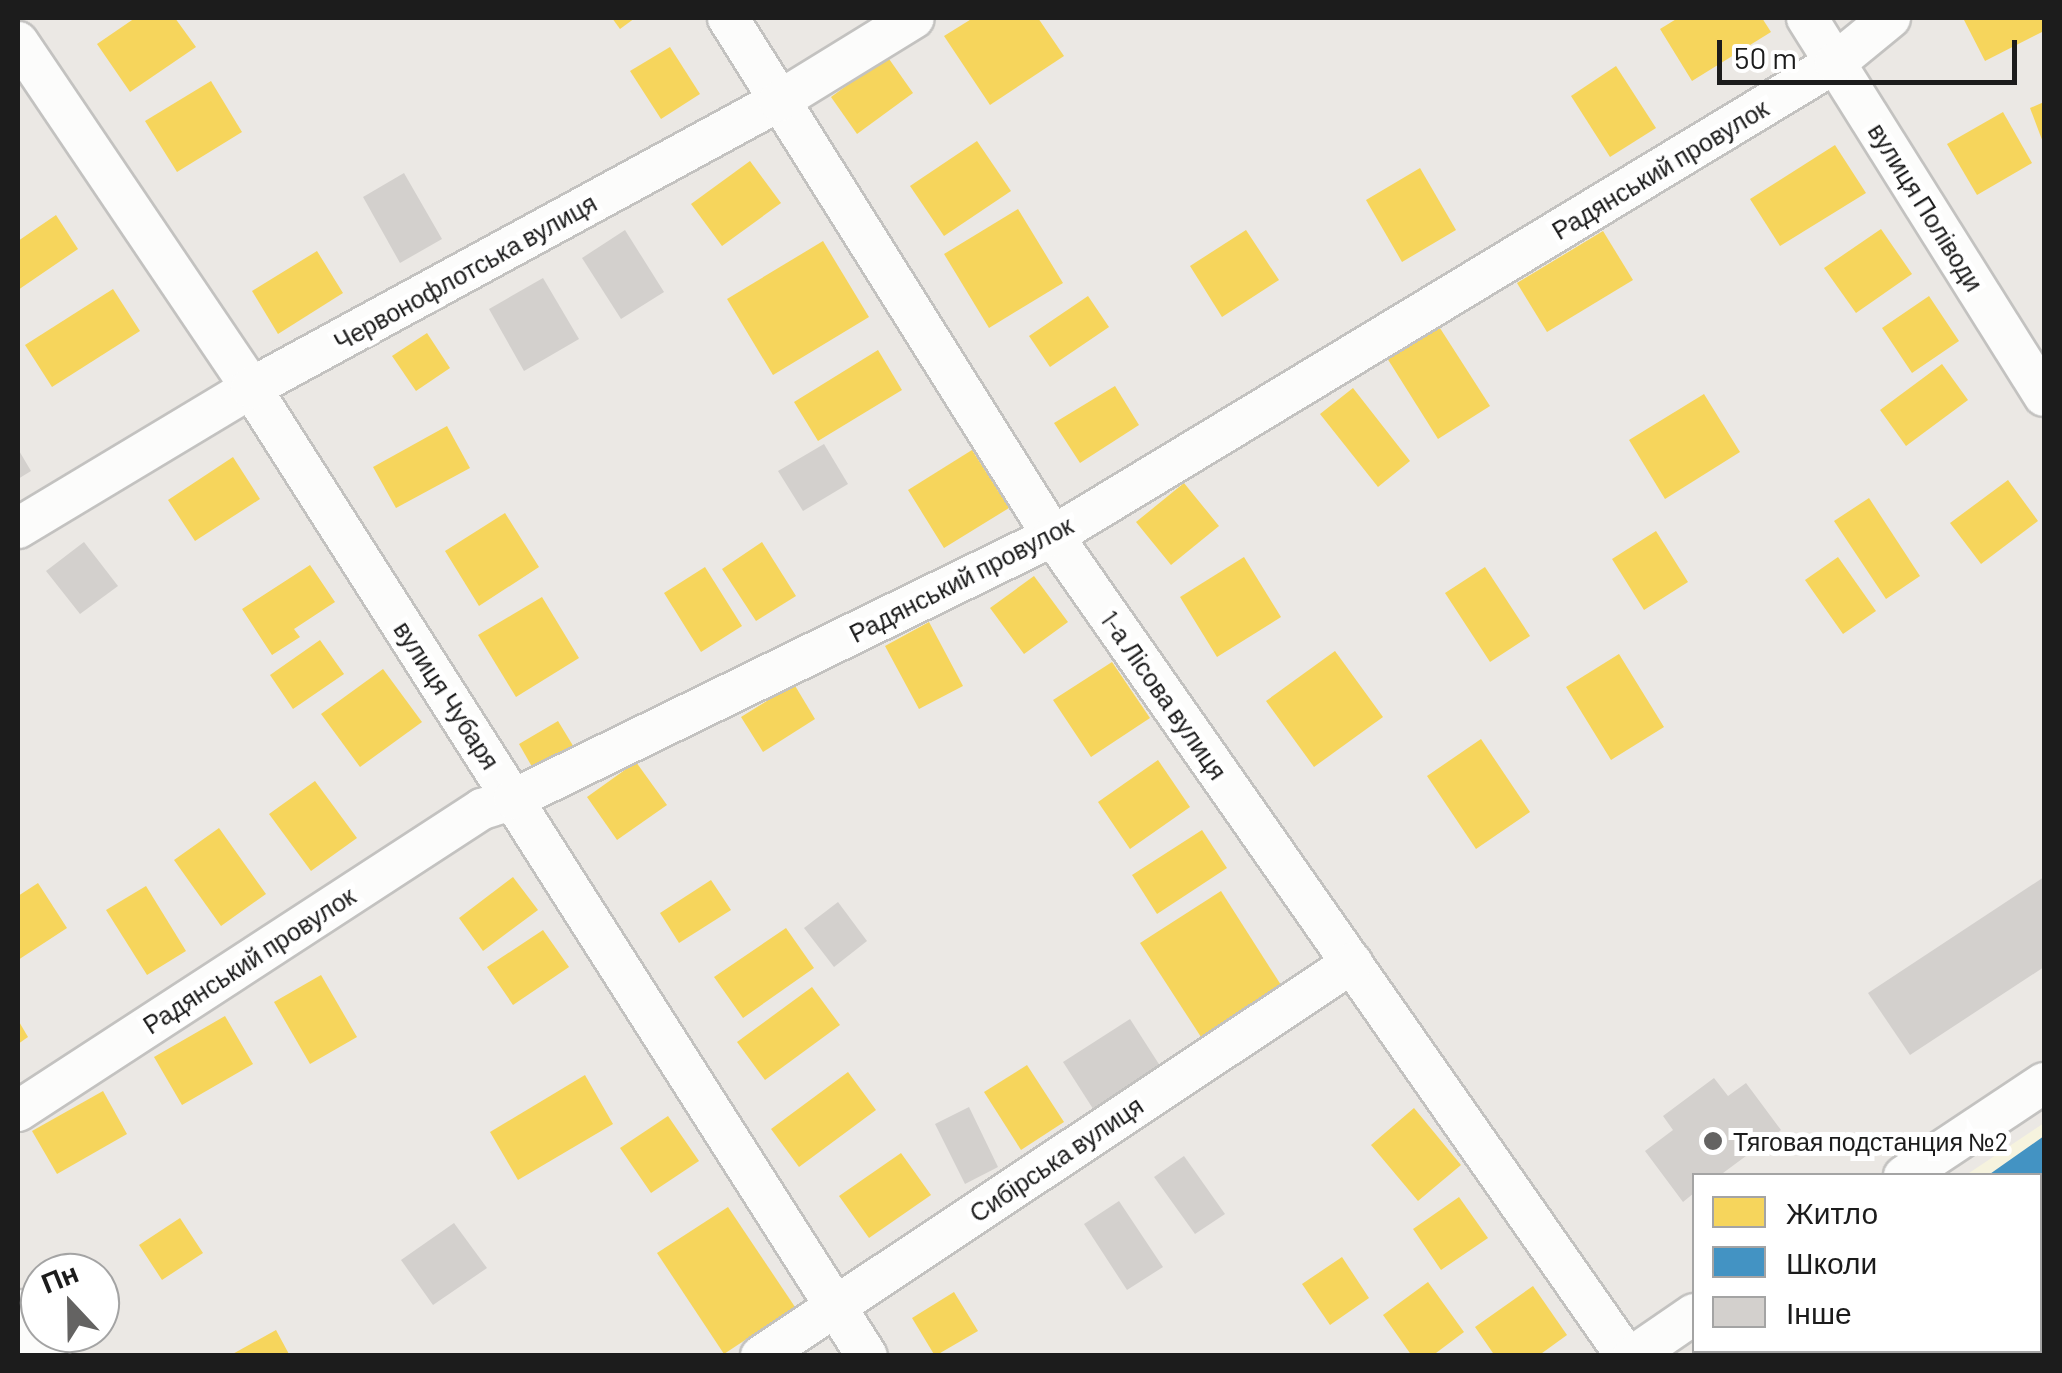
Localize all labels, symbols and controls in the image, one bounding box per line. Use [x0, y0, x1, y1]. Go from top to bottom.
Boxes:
scale bar [1722, 20, 2022, 82]
text: 50 m [1734, 39, 1797, 75]
street label: Радянський провулок [1546, 93, 1774, 245]
street label: вулиця Поліводи [1862, 117, 1990, 297]
street label: Червонофлотська вулиця [329, 187, 601, 357]
street label: Радянський провулок [844, 510, 1078, 648]
street label: 1-а Лісова вулиця [1095, 605, 1233, 785]
street label: вулиця Чубаря [388, 615, 506, 775]
street label: Радянський провулок [137, 880, 361, 1040]
street label: Сибірська вулиця [964, 1090, 1148, 1228]
place label: Тяговая подстанция №2 [1733, 1126, 2008, 1156]
marker: Тяговая подстанция №2 [1702, 1130, 1724, 1152]
legend [1692, 1173, 2042, 1353]
text: Житло [1786, 1194, 1878, 1230]
text: Школи [1786, 1244, 1877, 1280]
north arrow [20, 1253, 120, 1353]
text: Пн [36, 1254, 83, 1300]
text: Інше [1786, 1294, 1852, 1330]

